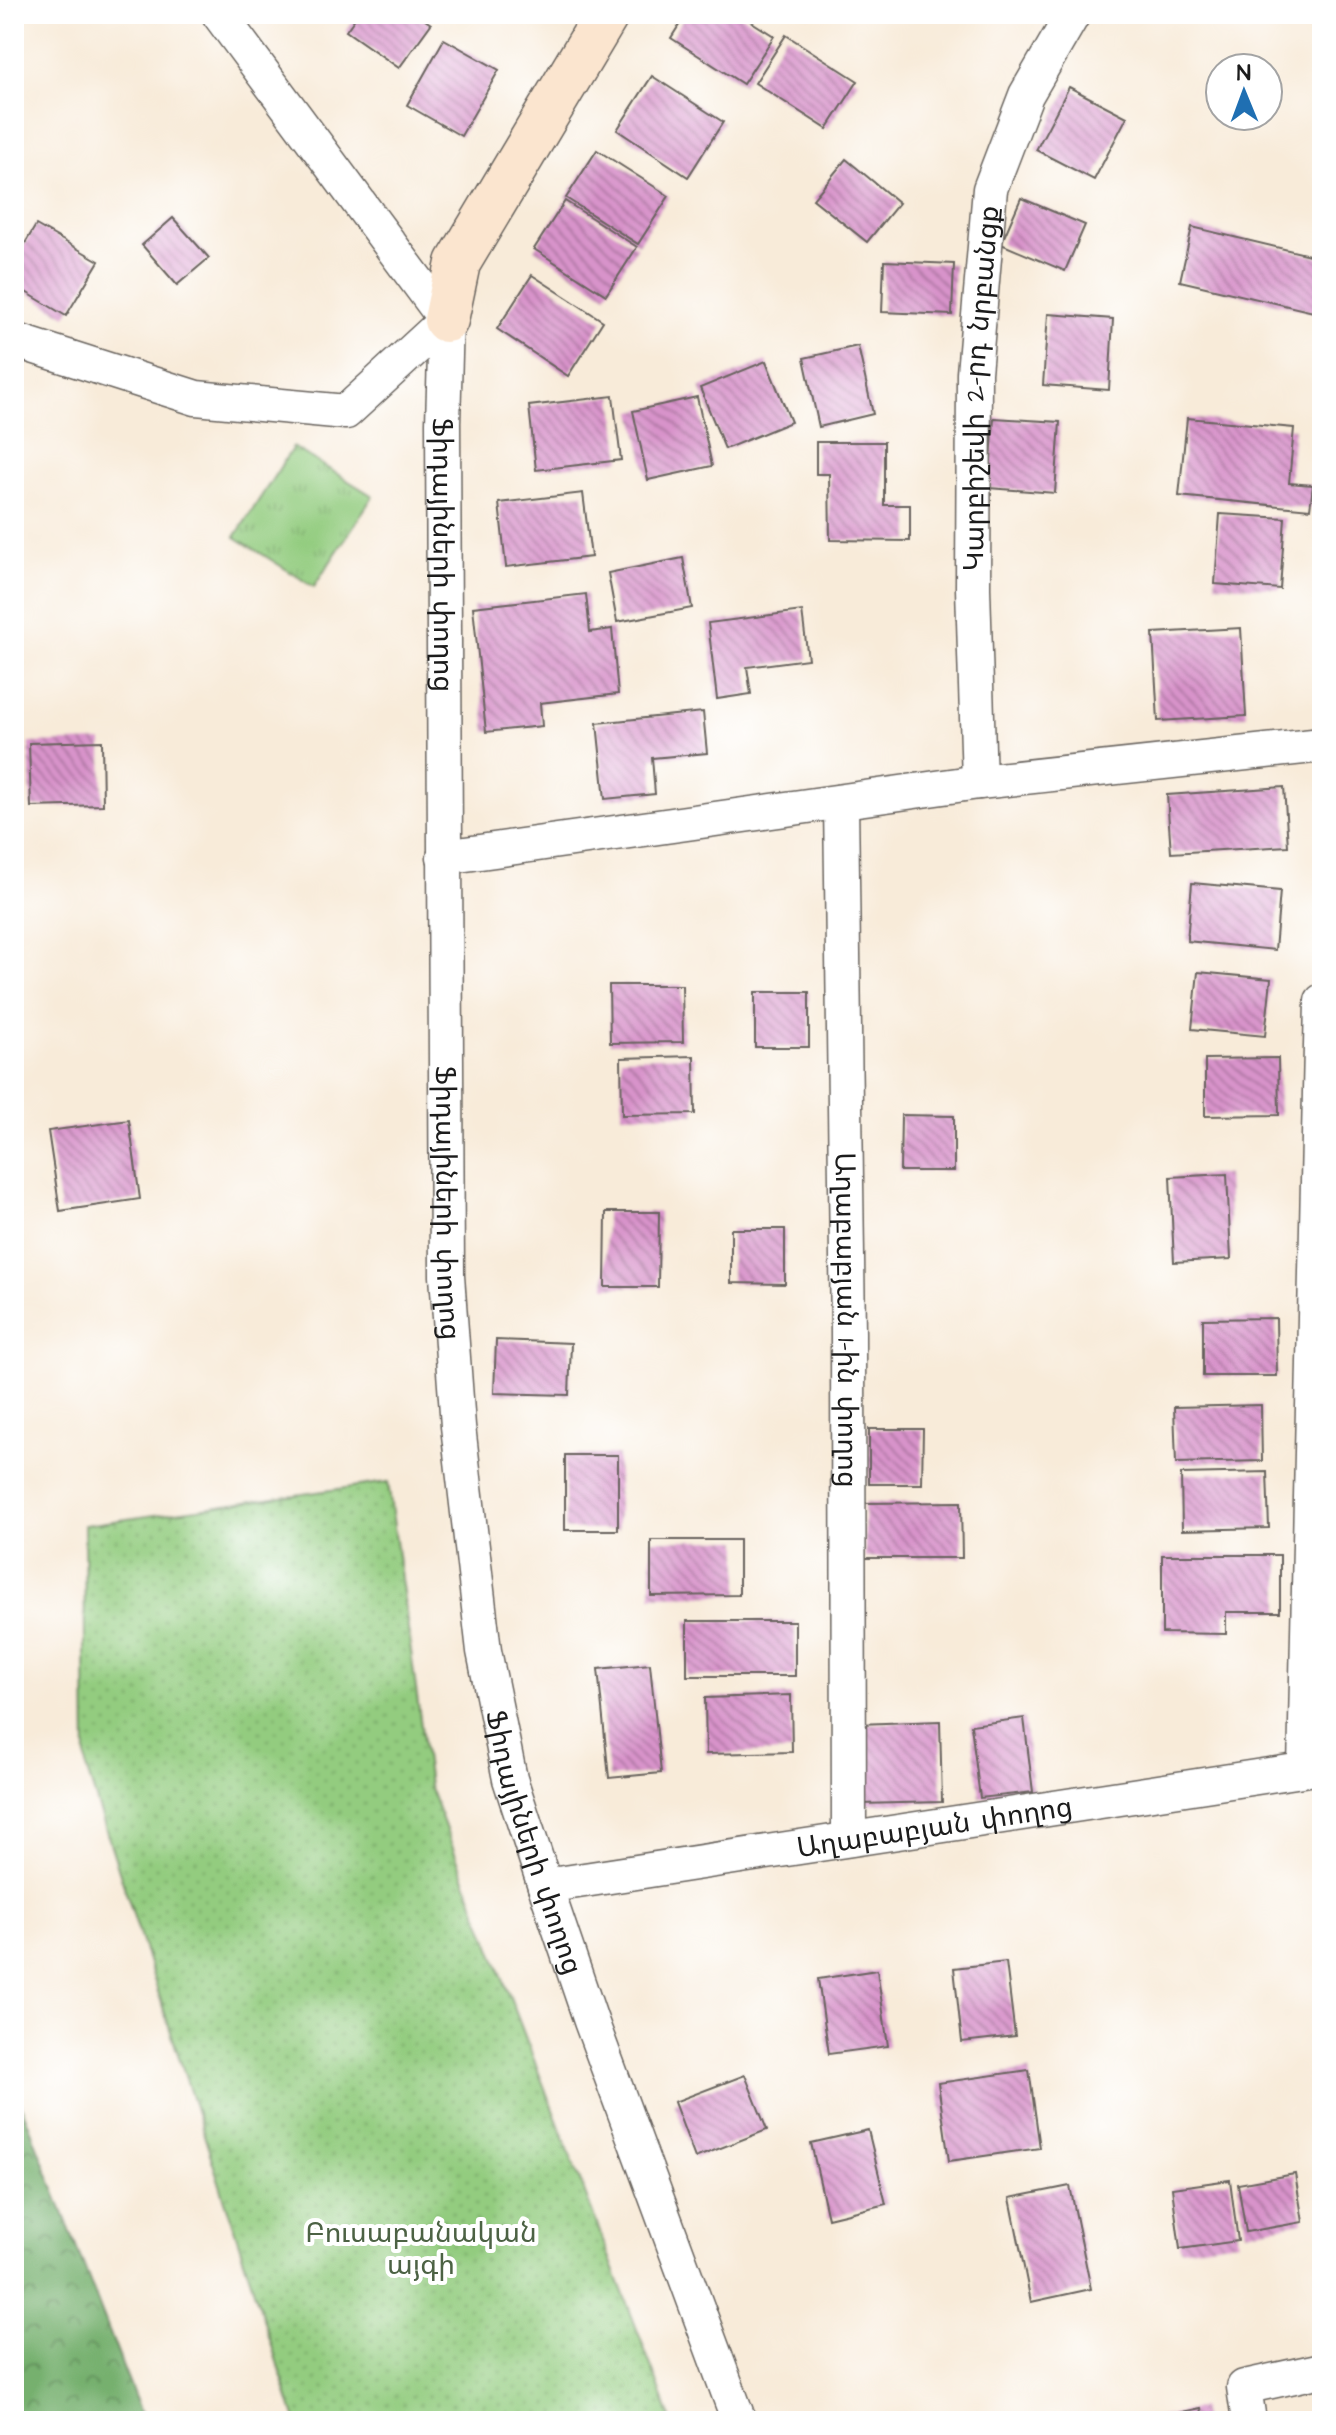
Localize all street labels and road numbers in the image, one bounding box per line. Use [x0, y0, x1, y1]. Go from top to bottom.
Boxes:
street label: Կարբիշեվի 2-րդ նրբանցք [955, 204, 1009, 571]
street label: Ֆիդայիների փողոց [422, 418, 462, 692]
street label: Ֆիդայիների փողոց [425, 1066, 470, 1342]
street label: Աղաբաբյան 1-ին փողոց [825, 1152, 866, 1488]
street label: Ֆիդայիների փողոց [476, 1707, 592, 1980]
street label: Աղաբաբյան փողոց [794, 1787, 1075, 1868]

